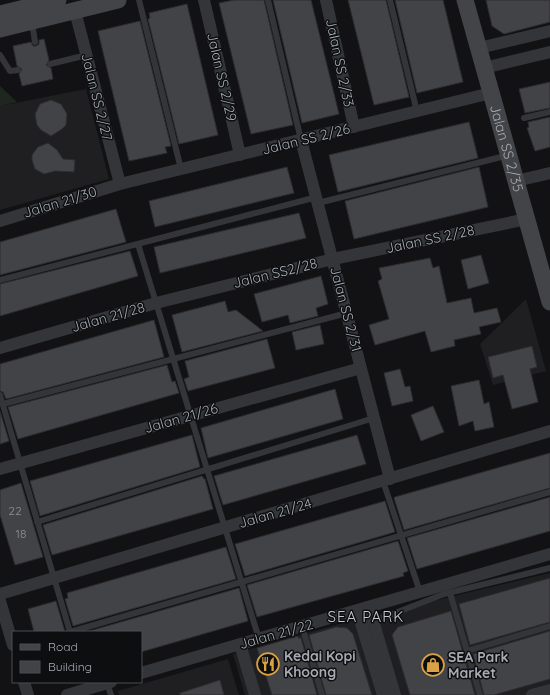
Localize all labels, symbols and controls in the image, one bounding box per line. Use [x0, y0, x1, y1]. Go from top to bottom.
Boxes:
street label: Jalan SS 2/33 [322, 17, 358, 109]
street label: Jalan SS 2/29 [203, 31, 241, 123]
street label: Jalan SS 2/27 [77, 51, 117, 143]
street label: Jalan SS 2/35 [486, 103, 528, 194]
street label: Jalan SS 2/26 [260, 119, 352, 159]
street label: Jalan 21/30 [21, 182, 99, 222]
street label: Jalan SS 2/28 [384, 221, 476, 257]
street label: Jalan SS2/28 [231, 254, 319, 292]
street label: Jalan SS 2/31 [326, 265, 366, 353]
street label: Jalan 21/28 [69, 298, 147, 336]
street label: Jalan 21/26 [142, 399, 220, 437]
street label: Jalan 21/24 [236, 494, 314, 532]
house number: 22 [8, 503, 22, 518]
house number: 18 [16, 526, 26, 541]
district label: SEA PARK [328, 607, 404, 626]
street label: Jalan 21/22 [237, 615, 315, 653]
legend [12, 631, 142, 683]
text: Road [48, 639, 78, 654]
place label: Kedai Kopi Khoong [284, 647, 356, 681]
place label: SEA Park Market [448, 648, 508, 682]
restaurant icon: Kedai Kopi Khoong [255, 651, 281, 677]
shop icon: SEA Park Market [420, 652, 446, 678]
text: Building [48, 659, 92, 674]

